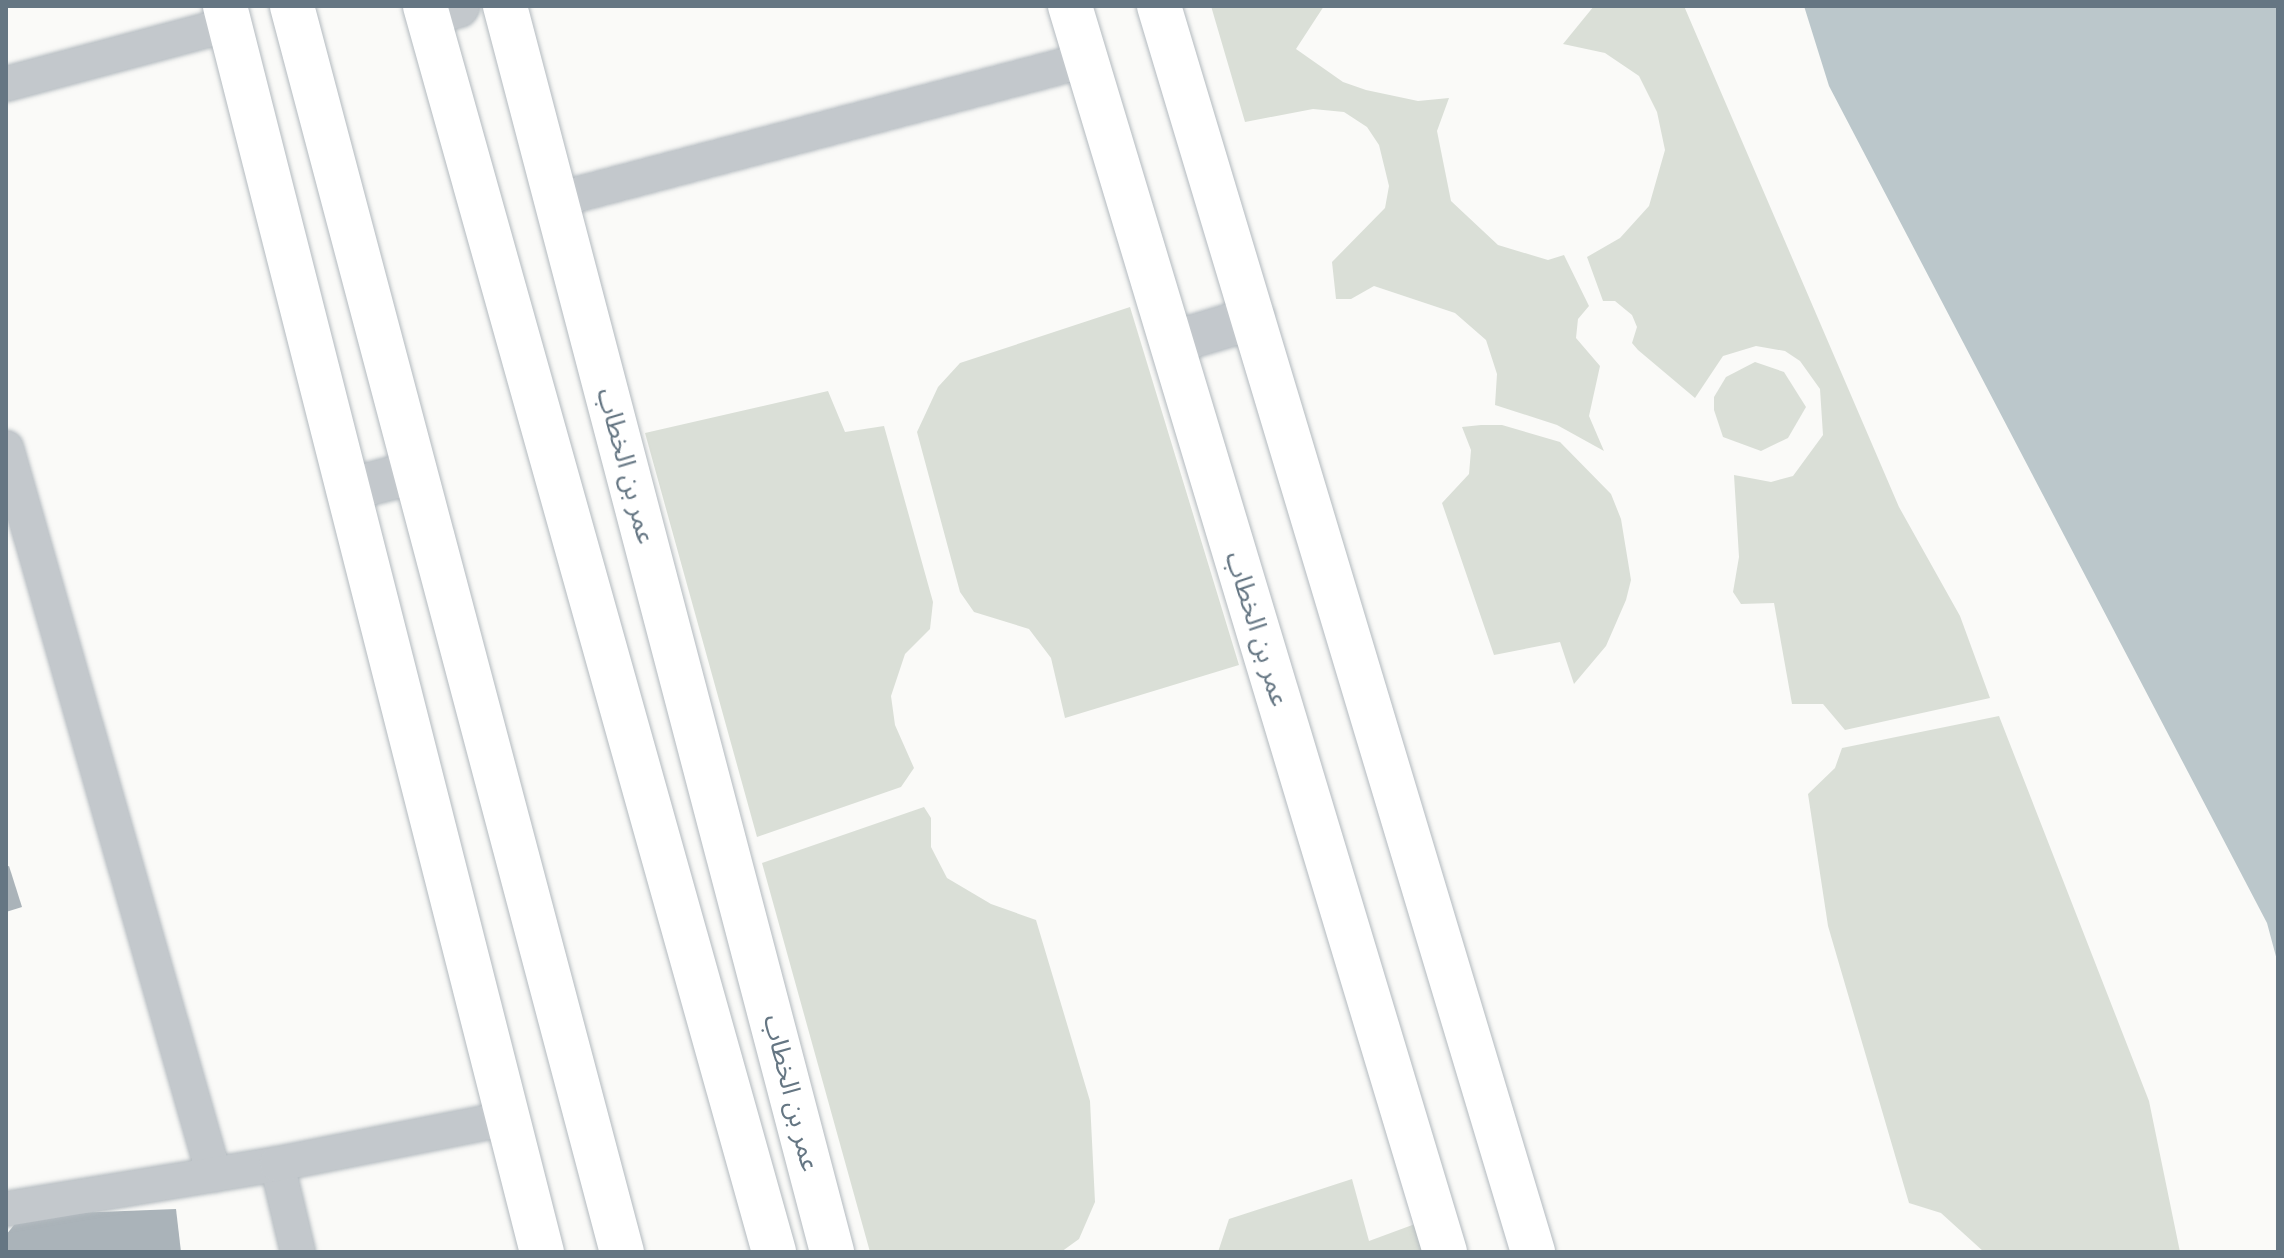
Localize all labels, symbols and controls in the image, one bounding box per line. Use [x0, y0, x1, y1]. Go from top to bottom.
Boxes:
street label: عمر بن الخطاب [590, 385, 662, 547]
street label: عمر بن الخطاب [1219, 548, 1295, 710]
street label: عمر بن الخطاب [756, 1012, 826, 1174]

